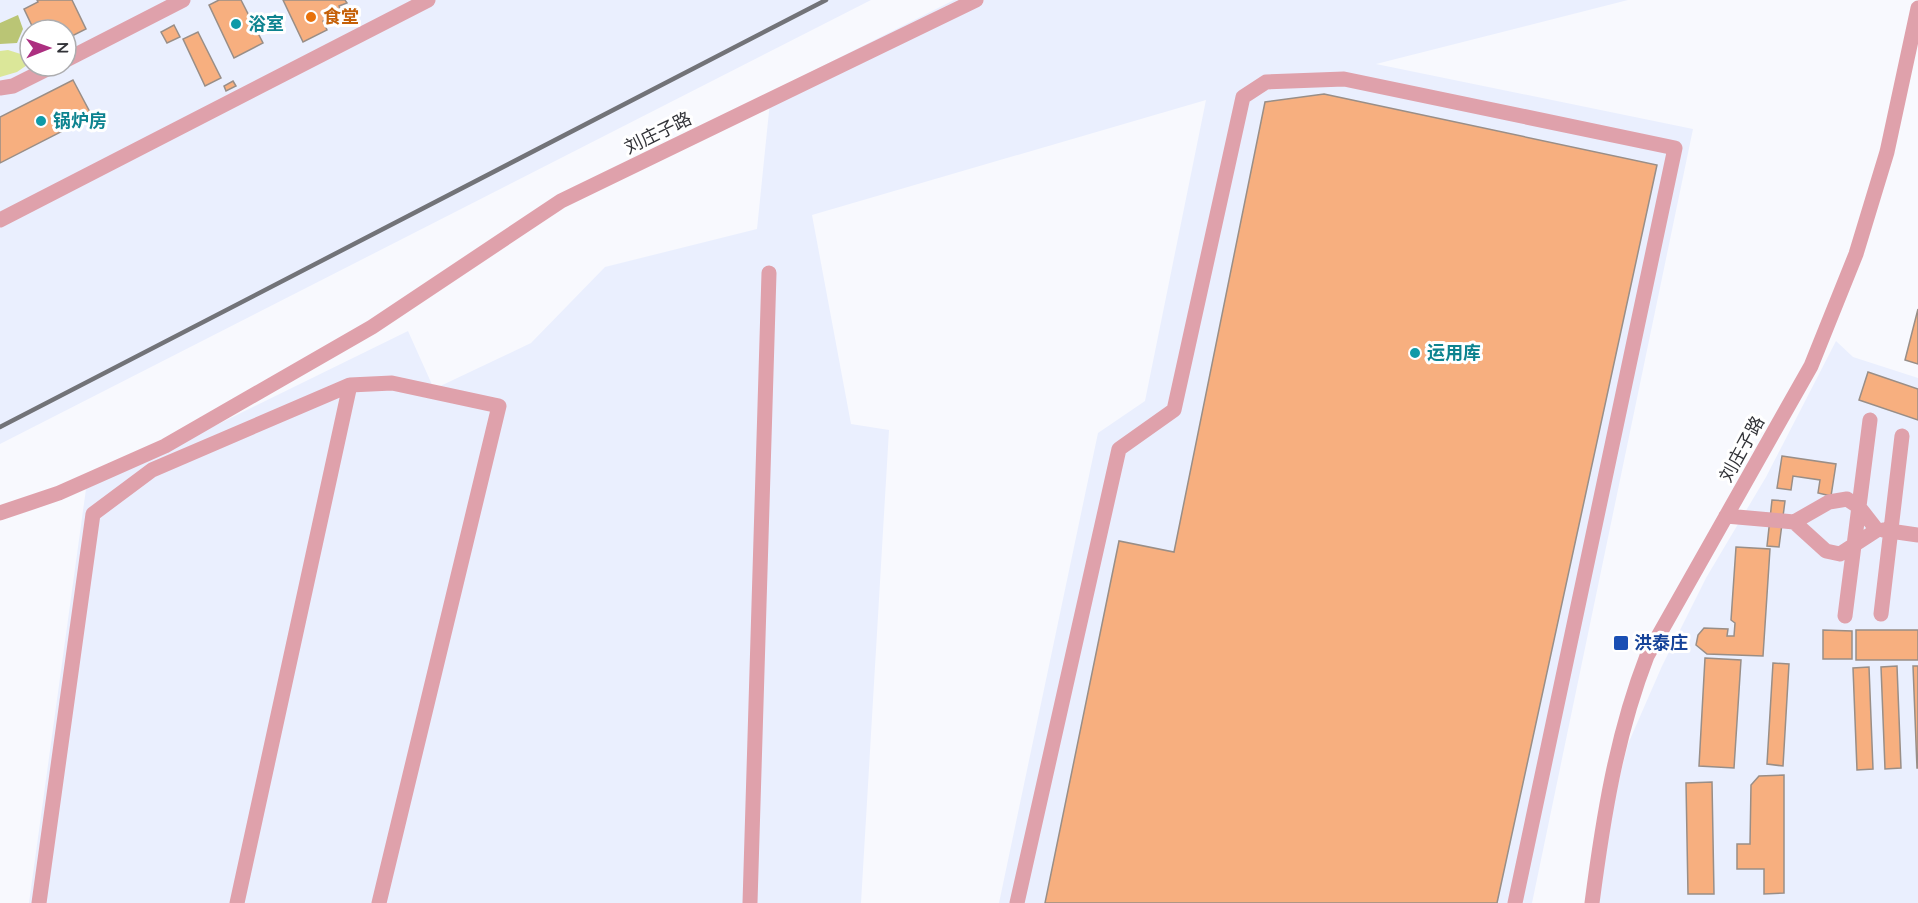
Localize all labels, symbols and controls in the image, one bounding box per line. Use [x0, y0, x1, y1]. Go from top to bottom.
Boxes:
place label: 食堂 [323, 5, 359, 28]
marker: 食堂 [304, 10, 318, 24]
place label: 浴室 [248, 12, 284, 35]
marker: 浴室 [229, 17, 243, 31]
north arrow [18, 18, 78, 78]
text: N [53, 42, 73, 54]
street label: 刘庄子路 [620, 106, 695, 159]
place label: 锅炉房 [53, 109, 107, 132]
marker: 锅炉房 [34, 114, 48, 128]
place label: 运用库 [1427, 341, 1481, 364]
marker: 运用库 [1408, 346, 1422, 360]
street label: 刘庄子路 [1714, 412, 1769, 486]
place label: 洪泰庄 [1634, 631, 1688, 654]
marker: 洪泰庄 [1612, 634, 1630, 652]

